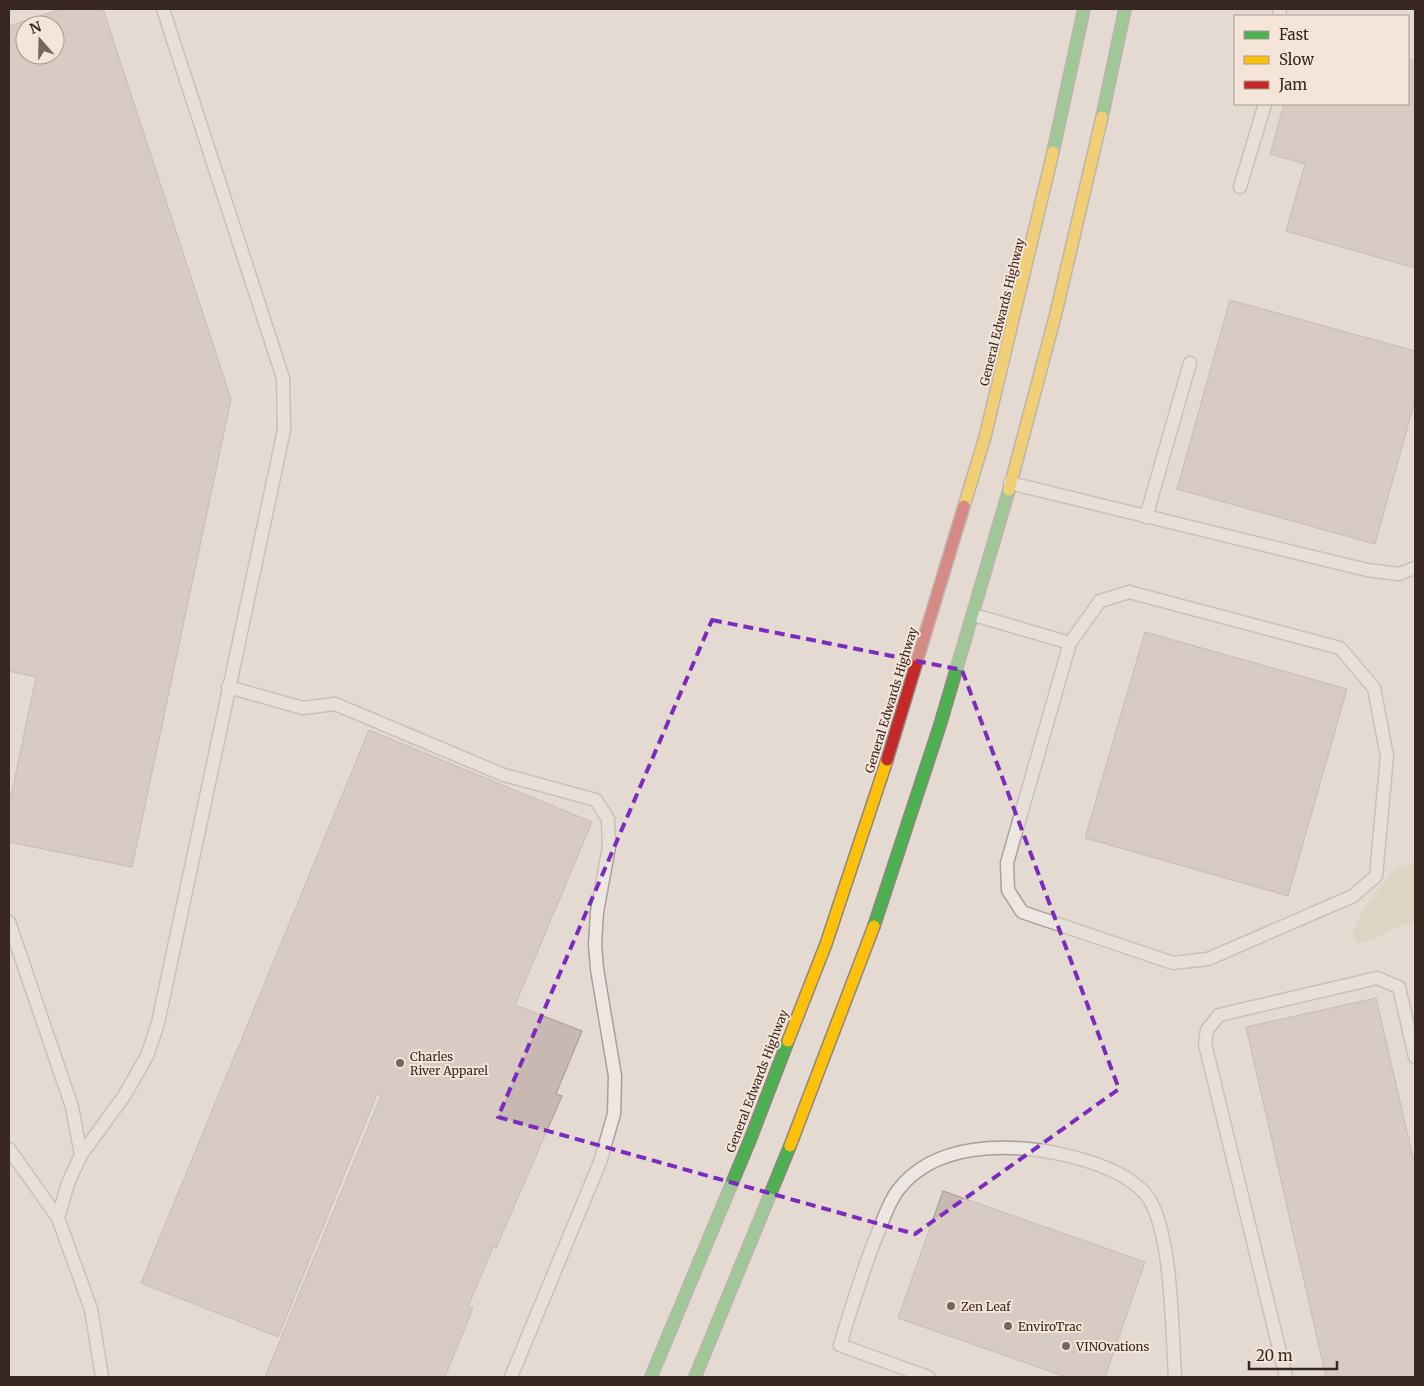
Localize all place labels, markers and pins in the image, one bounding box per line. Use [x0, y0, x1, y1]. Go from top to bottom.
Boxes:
place label: Charles River Apparel [410, 1049, 488, 1078]
marker: Charles River Apparel [394, 1057, 406, 1069]
place label: Zen Leaf [961, 1299, 1011, 1314]
marker: Zen Leaf [945, 1300, 957, 1312]
place label: EnviroTrac [1018, 1319, 1082, 1334]
marker: EnviroTrac [1002, 1320, 1014, 1332]
place label: VINOvations [1075, 1339, 1150, 1354]
marker: VINOvations [1060, 1340, 1072, 1352]

